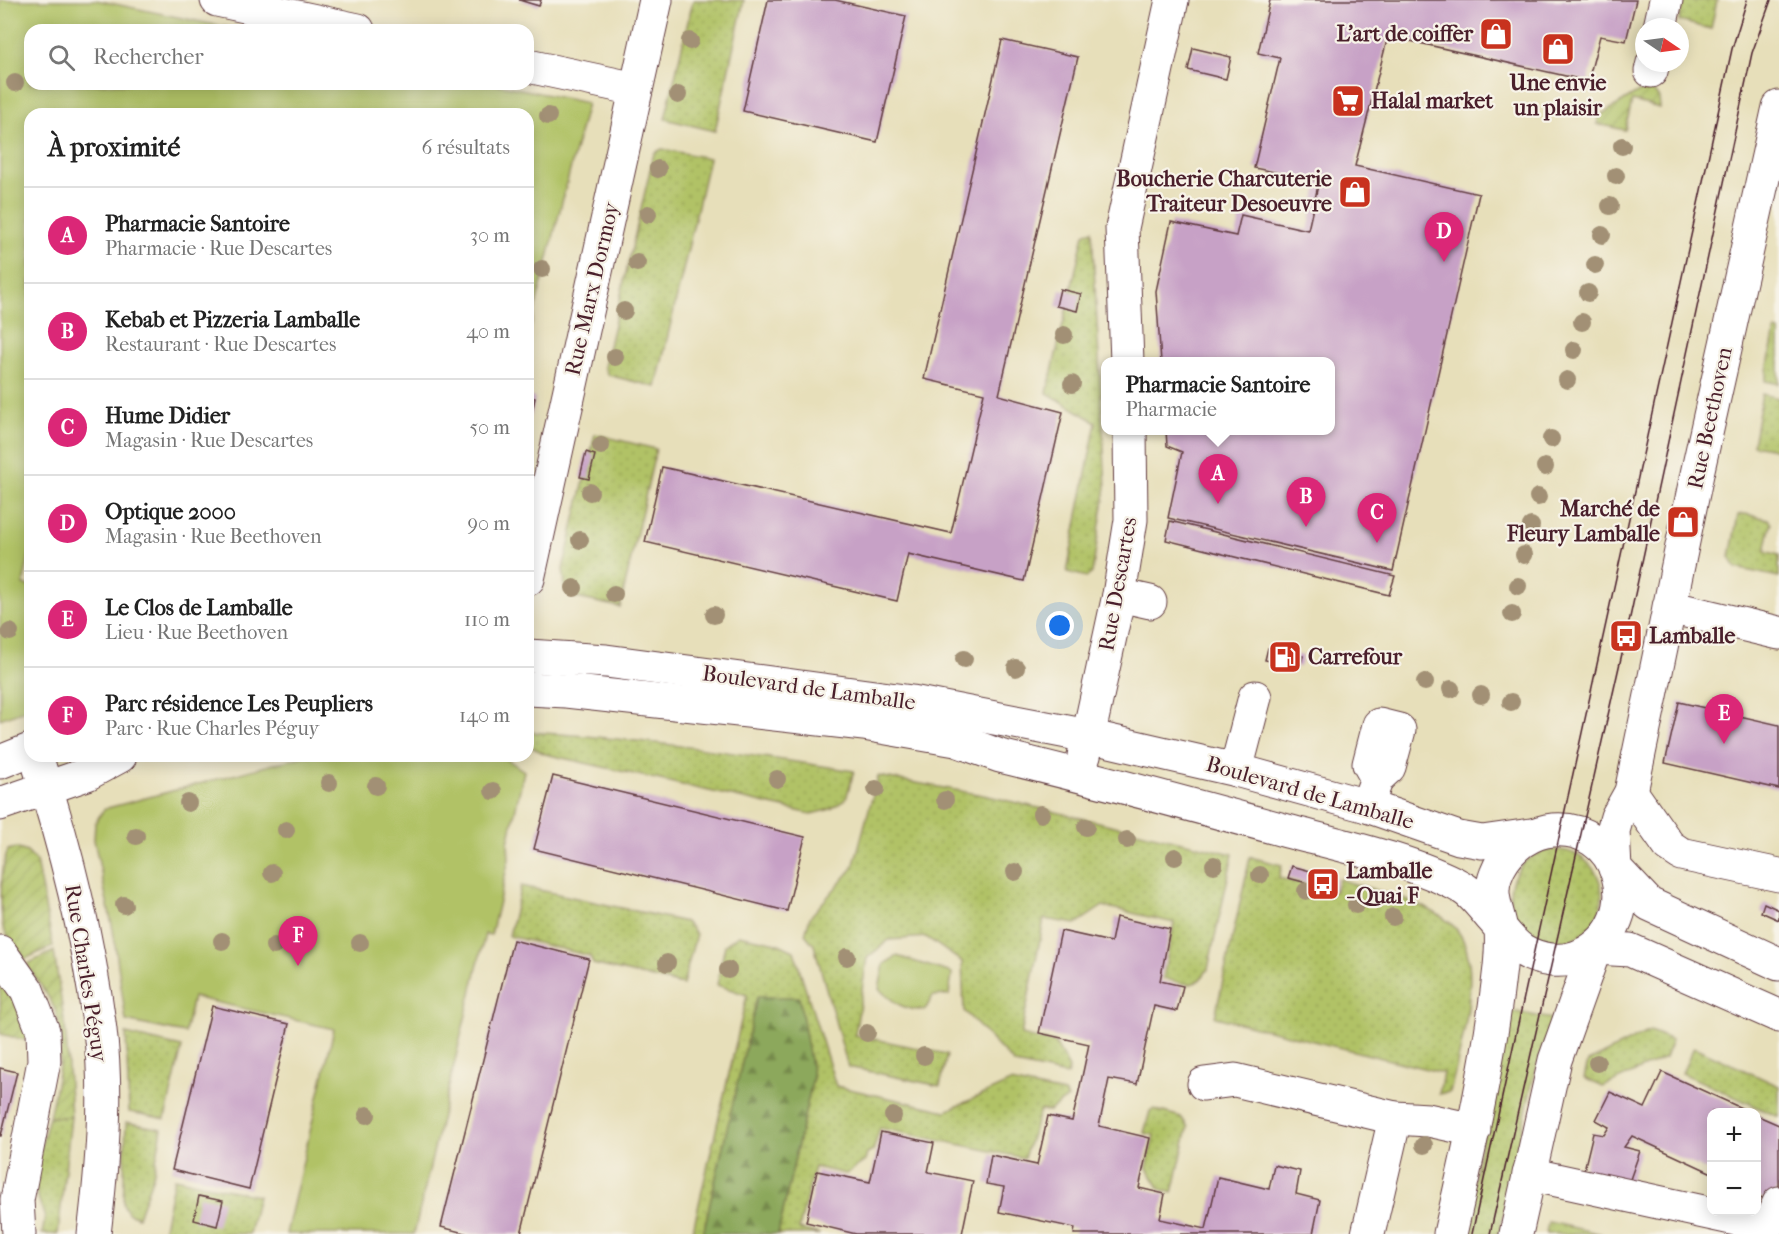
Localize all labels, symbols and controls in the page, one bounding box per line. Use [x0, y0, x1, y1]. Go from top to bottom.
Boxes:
shop icon: L'art de coiffer [1478, 16, 1514, 52]
north arrow [1635, 18, 1689, 72]
place label: L'art de coiffer [1336, 21, 1474, 47]
search box [24, 24, 534, 90]
shop icon: Une envie un plaisir [1540, 31, 1576, 67]
icon: search [45, 41, 78, 74]
text: Rechercher [93, 44, 204, 70]
place label: Une envie un plaisir [1509, 70, 1607, 121]
supermarket icon: Halal market [1330, 83, 1366, 119]
place label: Halal market [1371, 88, 1494, 114]
text: À proximité [48, 132, 180, 163]
text: 6 résultats [422, 136, 510, 159]
place label: Boucherie Charcuterie Traiteur Desoeuvre [1116, 166, 1332, 217]
shop icon: Boucherie Charcuterie Traiteur Desoeuvre [1337, 174, 1373, 210]
street label: Rue Marx Dormoy [559, 199, 625, 378]
text: Pharmacie Santoire [105, 211, 290, 237]
pin: D [1424, 212, 1464, 262]
text: A [61, 224, 74, 247]
text: 30 m [470, 224, 510, 247]
text: Pharmacie · Rue Descartes [105, 237, 332, 260]
text: Kebab et Pizzeria Lamballe [105, 307, 360, 333]
text: B [61, 320, 74, 343]
text: 40 m [466, 320, 510, 343]
text: Restaurant · Rue Descartes [105, 333, 336, 356]
street label: Rue Beethoven [1682, 344, 1738, 491]
popup [1101, 357, 1335, 435]
text: Pharmacie Santoire [1126, 372, 1310, 398]
text: Pharmacie [1126, 398, 1217, 421]
text: Hume Didier [105, 403, 230, 429]
text: C [61, 416, 74, 439]
text: 50 m [469, 416, 510, 439]
text: Magasin · Rue Descartes [105, 429, 313, 452]
pin: A [1198, 454, 1238, 504]
pin: B [1286, 478, 1326, 527]
pin: C [1358, 494, 1396, 543]
place label: Marché de Fleury Lamballe [1506, 496, 1660, 547]
text: Optique 2000 [105, 499, 236, 525]
shop icon: Marché de Fleury Lamballe [1665, 504, 1701, 540]
text: D [60, 512, 75, 535]
text: 90 m [468, 512, 510, 535]
street label: Rue Descartes [1093, 515, 1143, 653]
text: Magasin · Rue Beethoven [105, 525, 322, 548]
text: Le Clos de Lamballe [105, 595, 293, 621]
text: E [61, 608, 74, 631]
text: 110 m [464, 608, 510, 631]
your location [1045, 611, 1074, 640]
bus stop icon: Lamballe [1608, 618, 1644, 654]
text: Lieu · Rue Beethoven [105, 621, 288, 644]
place label: Lamballe [1649, 623, 1735, 649]
fuel station icon: Carrefour [1267, 639, 1303, 675]
place label: Carrefour [1308, 644, 1403, 670]
street label: Boulevard de Lamballe [701, 660, 917, 716]
text: Parc résidence Les Peupliers [105, 691, 373, 717]
pin: E [1704, 694, 1744, 744]
text: F [62, 704, 73, 727]
text: 140 m [459, 704, 510, 727]
text: Parc · Rue Charles Péguy [105, 717, 319, 740]
street label: Boulevard de Lamballe [1203, 751, 1417, 835]
place label: Lamballe - Quai F [1346, 858, 1432, 909]
bus stop icon: Lamballe - Quai F [1305, 866, 1341, 902]
street label: Rue Charles Péguy [59, 882, 113, 1065]
pin: F [278, 916, 318, 966]
map controls [1707, 1108, 1761, 1216]
button: + [1707, 1108, 1761, 1162]
button: − [1707, 1162, 1761, 1216]

